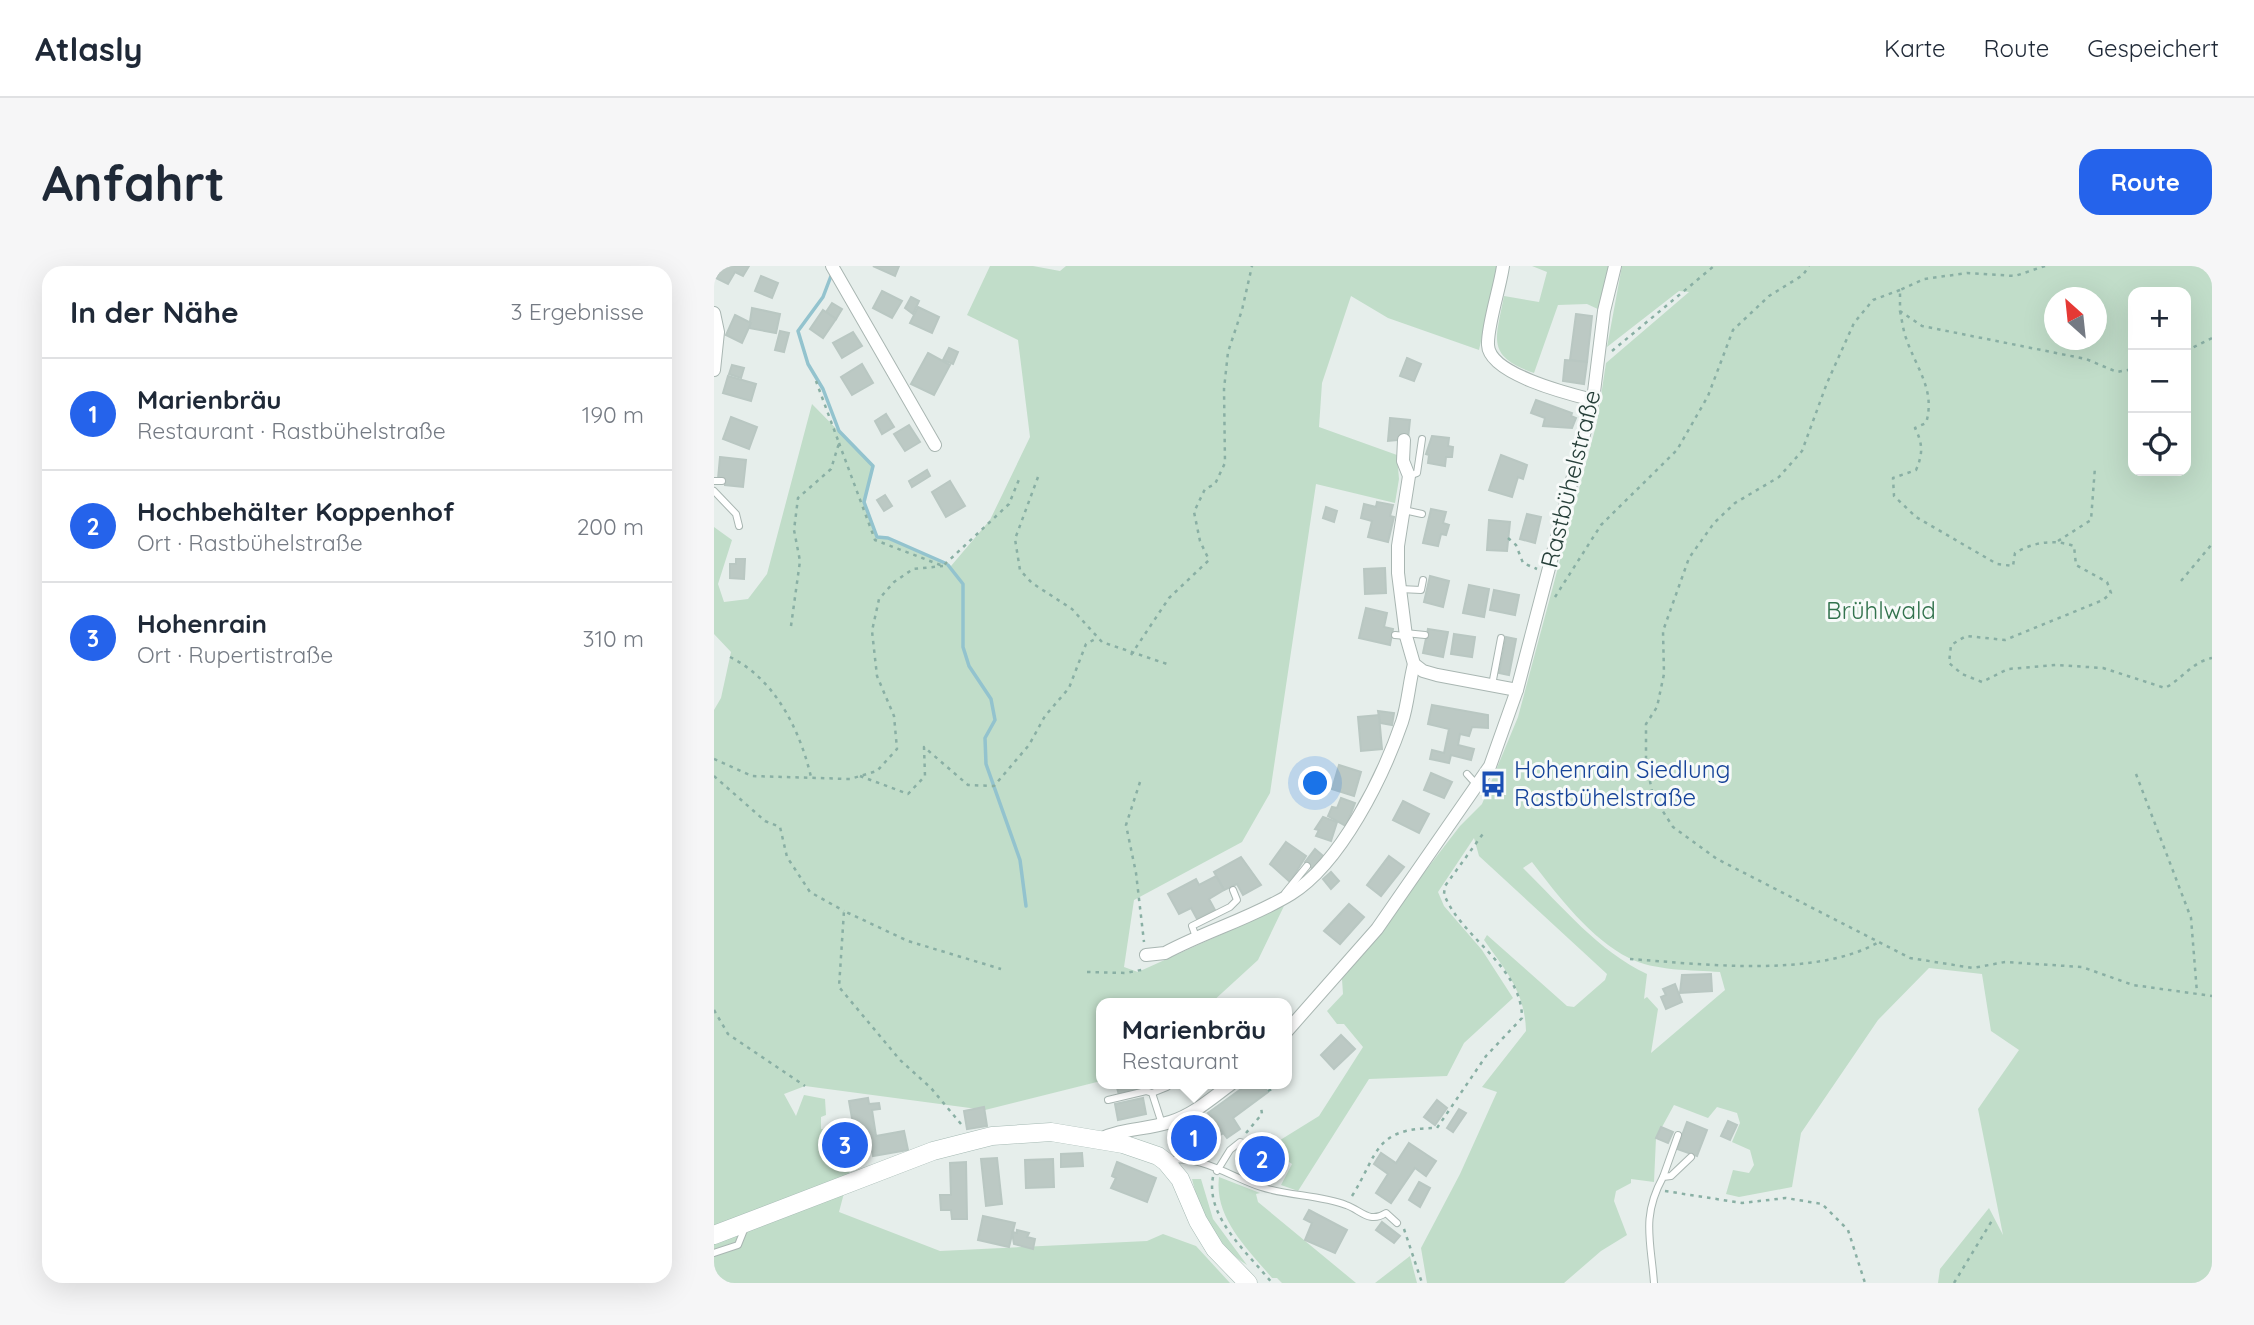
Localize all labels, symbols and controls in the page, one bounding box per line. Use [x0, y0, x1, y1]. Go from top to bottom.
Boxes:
text: Atlasly [35, 28, 143, 69]
text: Karte [1884, 33, 1946, 63]
text: Route [1984, 33, 2049, 63]
text: Gespeichert [2087, 33, 2219, 63]
button: Route [2079, 149, 2212, 215]
text: Anfahrt [42, 152, 225, 213]
north arrow [2044, 287, 2107, 350]
map controls [2128, 287, 2191, 476]
button: + [2128, 287, 2191, 350]
text: In der Nähe [70, 293, 239, 331]
text: 3 Ergebnisse [510, 297, 644, 326]
button: − [2128, 350, 2191, 413]
text: Marienbräu [137, 383, 282, 416]
street label: Rastbühelstraße [1533, 387, 1607, 571]
text: 1 [89, 400, 97, 429]
text: 190 m [582, 400, 644, 429]
button: locate [2128, 413, 2191, 476]
text: Restaurant · Rastbühelstraße [137, 416, 446, 445]
text: Hochbehälter Koppenhof [137, 495, 454, 528]
text: 2 [86, 512, 100, 541]
text: 200 m [577, 512, 644, 541]
text: Ort · Rastbühelstraße [137, 528, 363, 557]
park label: Brühlwald [1826, 595, 1936, 625]
text: Hohenrain [137, 607, 267, 640]
text: 3 [87, 624, 99, 653]
text: 310 m [582, 624, 644, 653]
text: Ort · Rupertistraße [137, 640, 333, 669]
place label: Hohenrain Siedlung Rastbühelstraße [1514, 754, 1731, 812]
your location [1298, 766, 1332, 800]
bus stop icon: Hohenrain Siedlung Rastbühelstraße [1478, 769, 1508, 799]
popup [1096, 998, 1292, 1089]
text: Marienbräu [1122, 1013, 1266, 1046]
text: Restaurant [1122, 1046, 1239, 1075]
pin: 1 [1171, 1112, 1217, 1164]
pin: 3 [822, 1119, 868, 1171]
pin: 2 [1239, 1133, 1285, 1185]

